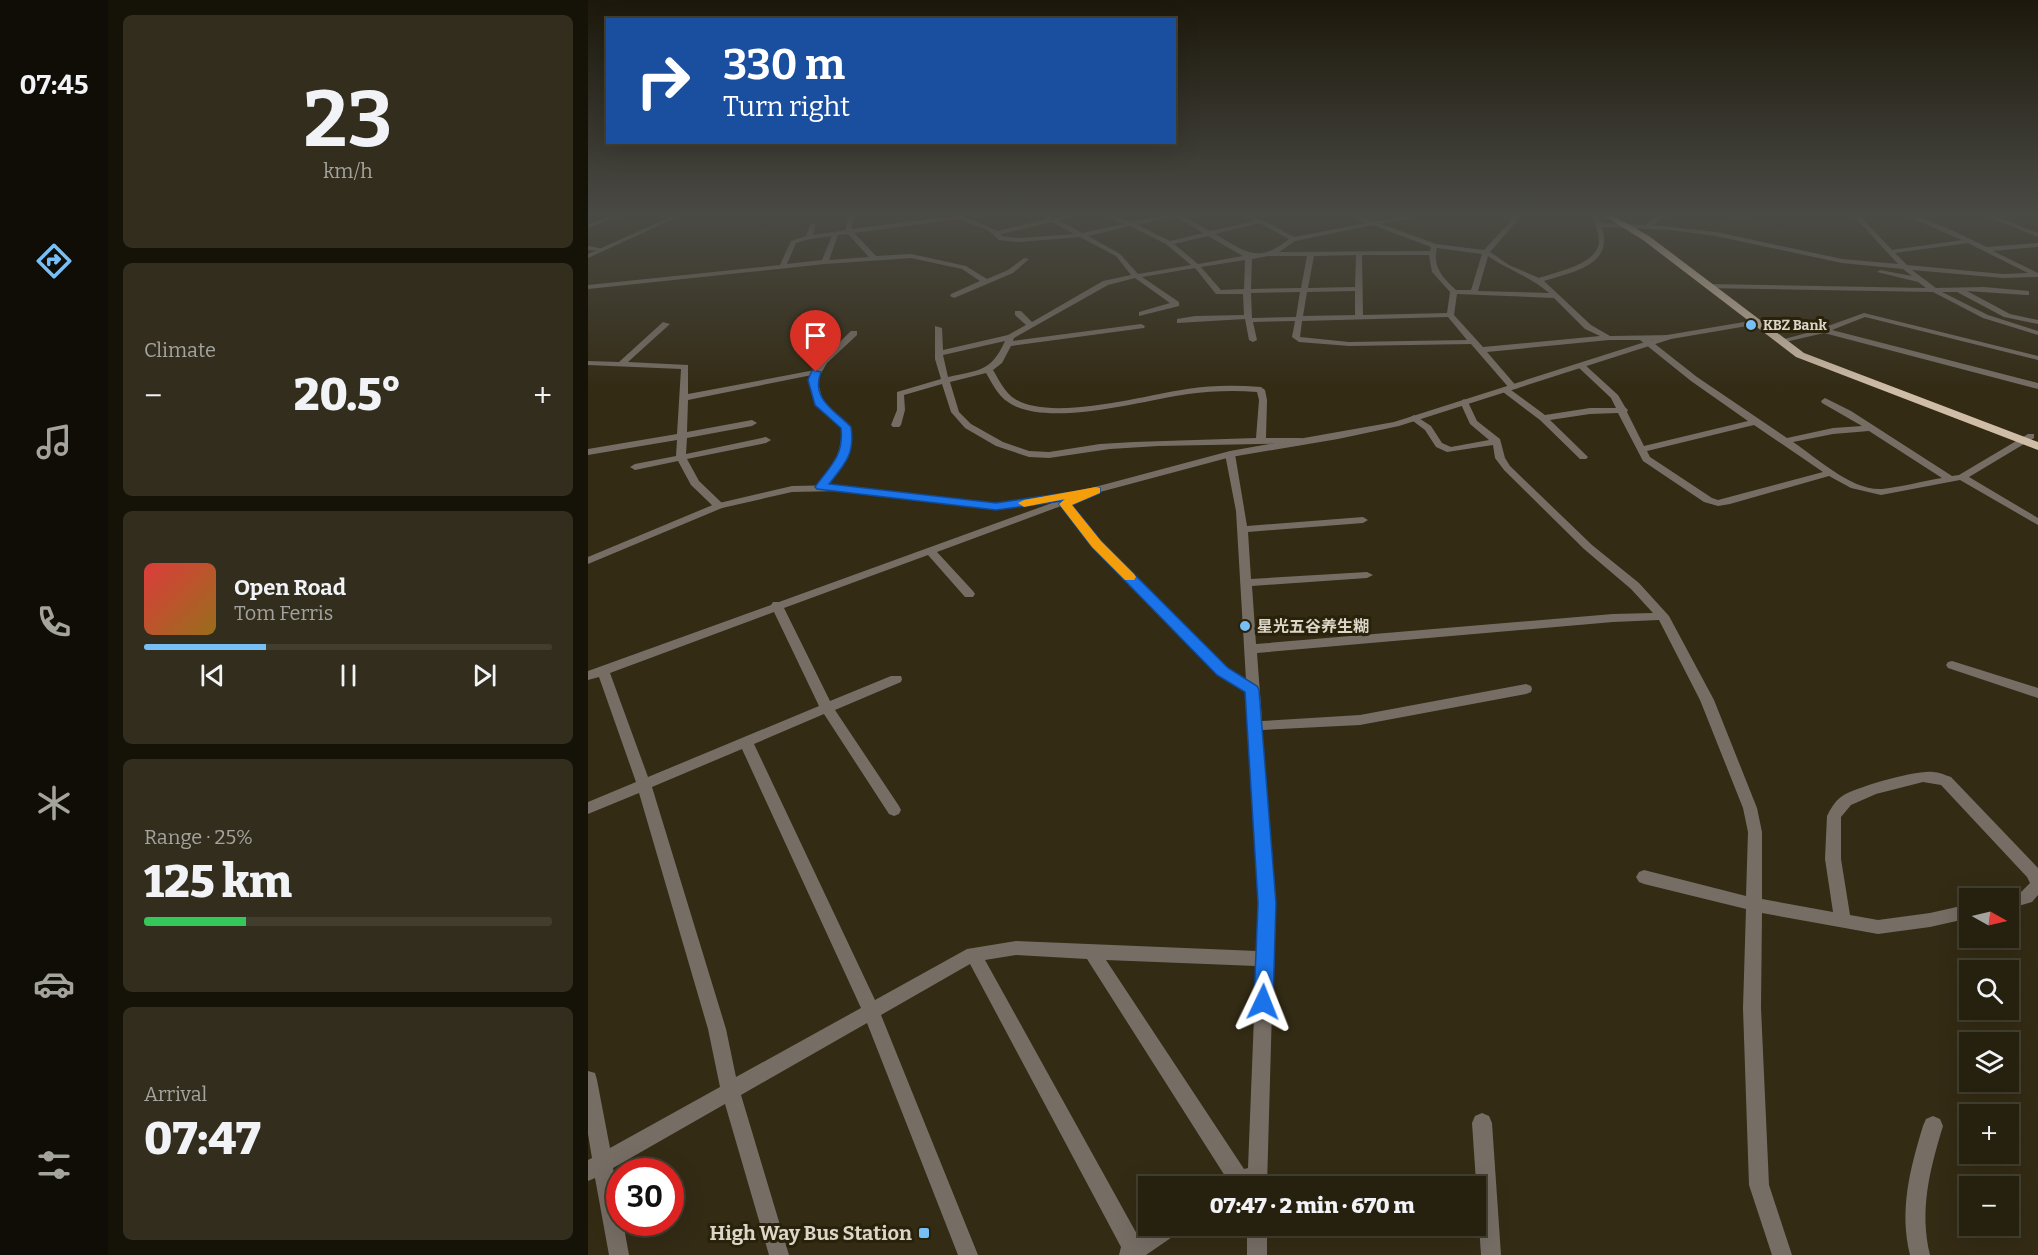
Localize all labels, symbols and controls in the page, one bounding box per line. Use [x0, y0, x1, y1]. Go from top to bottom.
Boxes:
text: 330 m [723, 40, 845, 90]
icon: right [624, 42, 702, 120]
text: 07:45 [19, 69, 89, 101]
text: 23 [304, 73, 392, 167]
text: Turn right [723, 91, 850, 123]
text: km/h [323, 159, 373, 183]
icon: directions [33, 240, 75, 282]
pin [790, 310, 841, 372]
place label: KBZ Bank [1763, 317, 1827, 334]
marker: KBZ Bank [1744, 318, 1758, 332]
icon: arrive [799, 319, 832, 352]
text: Climate [144, 338, 216, 362]
text: 20.5° [294, 368, 402, 422]
text: − [144, 376, 162, 416]
text: + [533, 376, 552, 416]
icon: music [33, 421, 75, 463]
text: Open Road [234, 574, 346, 601]
icon: phone [33, 601, 75, 643]
text: Tom Ferris [234, 601, 333, 625]
place label: 星光五谷养生糊 [1257, 617, 1369, 636]
marker: 星光五谷养生糊 [1238, 619, 1252, 633]
icon: previous [196, 659, 229, 692]
icon: pause [332, 659, 365, 692]
icon: next [468, 659, 501, 692]
icon: climate [33, 782, 75, 824]
text: Range · 25% [144, 825, 253, 849]
text: 125 km [144, 855, 292, 909]
north arrow [1959, 888, 2019, 948]
map controls [1959, 888, 2019, 1236]
button: search [1959, 960, 2019, 1020]
icon: car [33, 963, 75, 1005]
position arrow [1231, 970, 1295, 1034]
button: layers [1959, 1032, 2019, 1092]
text: Arrival [144, 1082, 207, 1106]
button: + [1959, 1104, 2019, 1164]
text: 07:47 [144, 1112, 261, 1166]
icon: filters [33, 1144, 75, 1186]
speed limit sign: 30 [606, 1158, 684, 1236]
button: − [1959, 1176, 2019, 1236]
text: 07:47 · 2 min · 670 m [1210, 1192, 1414, 1219]
place label: High Way Bus Station [710, 1221, 912, 1245]
marker: High Way Bus Station [917, 1226, 931, 1240]

